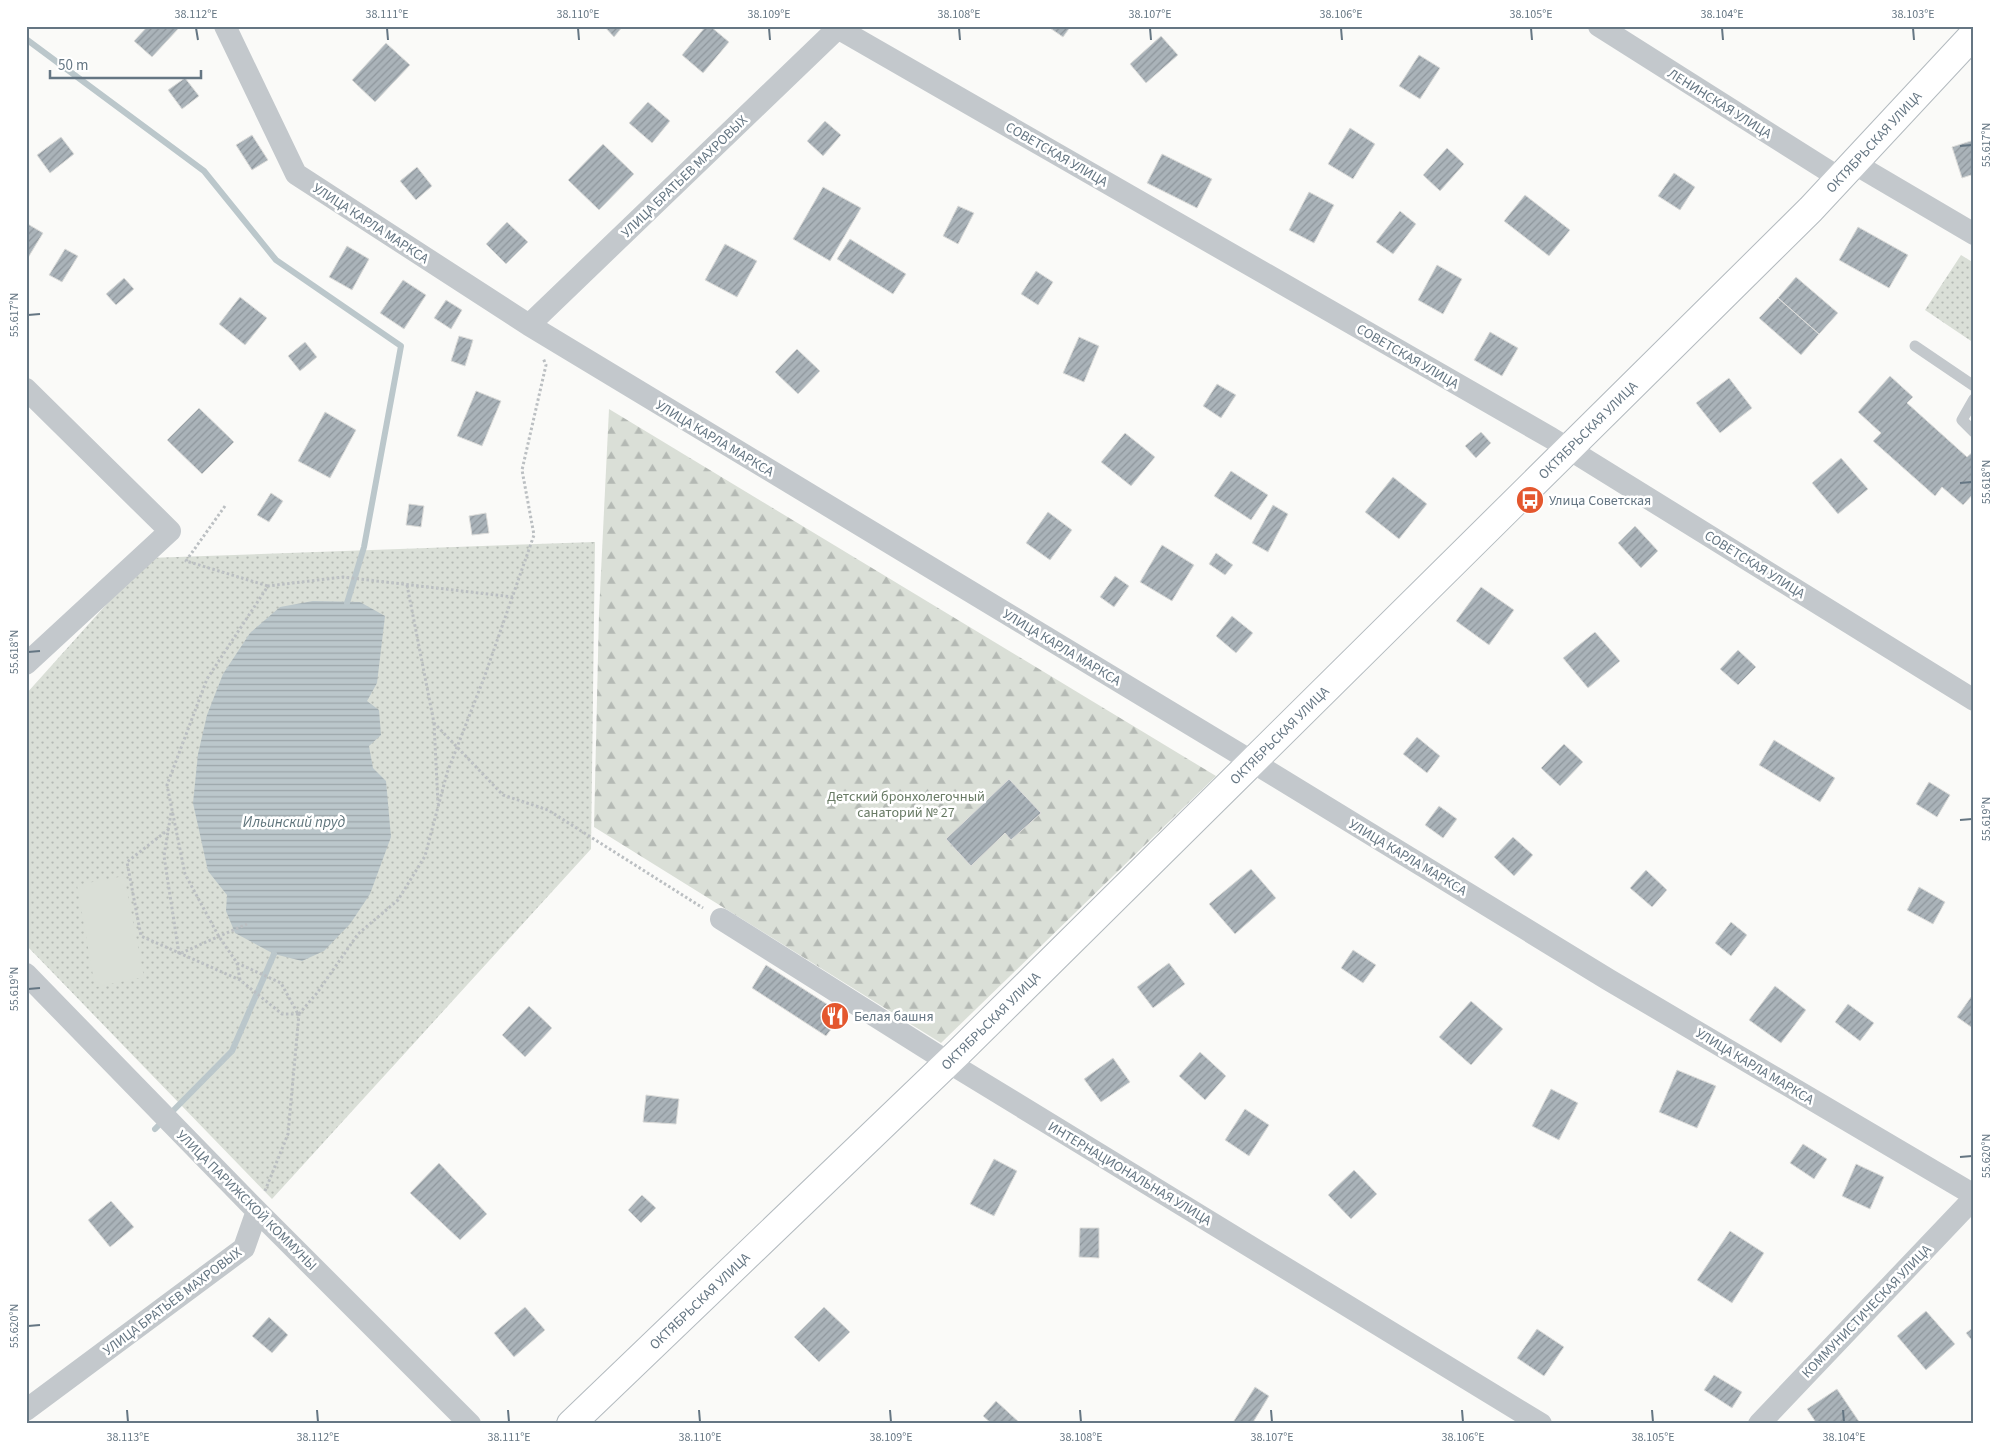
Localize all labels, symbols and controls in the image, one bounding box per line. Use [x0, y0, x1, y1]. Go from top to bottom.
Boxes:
text: 38.112°E [174, 6, 218, 23]
text: 38.111°E [365, 6, 409, 23]
text: 38.110°E [556, 6, 600, 23]
text: 38.109°E [747, 6, 791, 23]
text: 38.108°E [937, 6, 981, 23]
text: 38.107°E [1128, 6, 1172, 23]
text: 38.106°E [1319, 6, 1363, 23]
text: 38.105°E [1509, 6, 1553, 23]
text: 38.104°E [1700, 6, 1744, 23]
text: 38.103°E [1891, 6, 1935, 23]
scale bar [50, 48, 201, 80]
text: 50 m [58, 55, 88, 76]
street label: ЛЕНИНСКАЯ УЛИЦА [1664, 64, 1776, 144]
street label: ОКТЯБРЬСКАЯ УЛИЦА [1822, 87, 1927, 198]
street label: УЛИЦА БРАТЬЕВ МАХРОВЫХ [617, 111, 752, 243]
street label: СОВЕТСКАЯ УЛИЦА [1002, 117, 1112, 193]
text: 55.617°N [1978, 123, 1995, 167]
street label: УЛИЦА КАРЛА МАРКСА [309, 179, 433, 269]
text: 55.617°N [6, 293, 23, 337]
street label: СОВЕТСКАЯ УЛИЦА [1353, 319, 1463, 395]
street label: ОКТЯБРЬСКАЯ УЛИЦА [1534, 377, 1643, 484]
street label: УЛИЦА КАРЛА МАРКСА [652, 396, 778, 482]
text: 55.618°N [1978, 460, 1995, 504]
bus stop icon: Улица Советская [1515, 485, 1545, 515]
place label: Улица Советская [1549, 491, 1651, 511]
street label: СОВЕТСКАЯ УЛИЦА [1700, 526, 1809, 604]
street label: УЛИЦА КАРЛА МАРКСА [999, 605, 1125, 691]
text: 55.618°N [6, 630, 23, 674]
street label: ОКТЯБРЬСКАЯ УЛИЦА [1226, 682, 1334, 790]
park label: Детский бронхолегочный санаторий № 27 [827, 787, 985, 823]
text: 55.619°N [1978, 797, 1995, 841]
water label: Ильинский пруд [243, 812, 346, 833]
street label: УЛИЦА КАРЛА МАРКСА [1345, 815, 1471, 901]
text: 55.619°N [6, 967, 23, 1011]
street label: ОКТЯБРЬСКАЯ УЛИЦА [937, 967, 1046, 1075]
restaurant icon: Белая башня [820, 1001, 850, 1031]
place label: Белая башня [854, 1007, 934, 1027]
street label: УЛИЦА КАРЛА МАРКСА [1692, 1024, 1818, 1110]
street label: ИНТЕРНАЦИОНАЛЬНАЯ УЛИЦА [1044, 1117, 1215, 1231]
street label: УЛИЦА ПАРИЖСКОЙ КОММУНЫ [172, 1126, 321, 1275]
text: 55.620°N [1978, 1134, 1995, 1178]
street label: КОММУНИСТИЧЕСКАЯ УЛИЦА [1797, 1240, 1936, 1383]
street label: УЛИЦА БРАТЬЕВ МАХРОВЫХ [99, 1243, 246, 1361]
street label: ОКТЯБРЬСКАЯ УЛИЦА [645, 1248, 755, 1355]
text: 55.620°N [6, 1304, 23, 1348]
text: 38.113°E [106, 1429, 150, 1446]
text: 38.112°E [296, 1429, 340, 1446]
text: 38.111°E [487, 1429, 531, 1446]
text: 38.110°E [678, 1429, 722, 1446]
text: 38.109°E [869, 1429, 913, 1446]
text: 38.108°E [1059, 1429, 1103, 1446]
text: 38.107°E [1250, 1429, 1294, 1446]
text: 38.106°E [1441, 1429, 1485, 1446]
text: 38.105°E [1631, 1429, 1675, 1446]
text: 38.104°E [1822, 1429, 1866, 1446]

